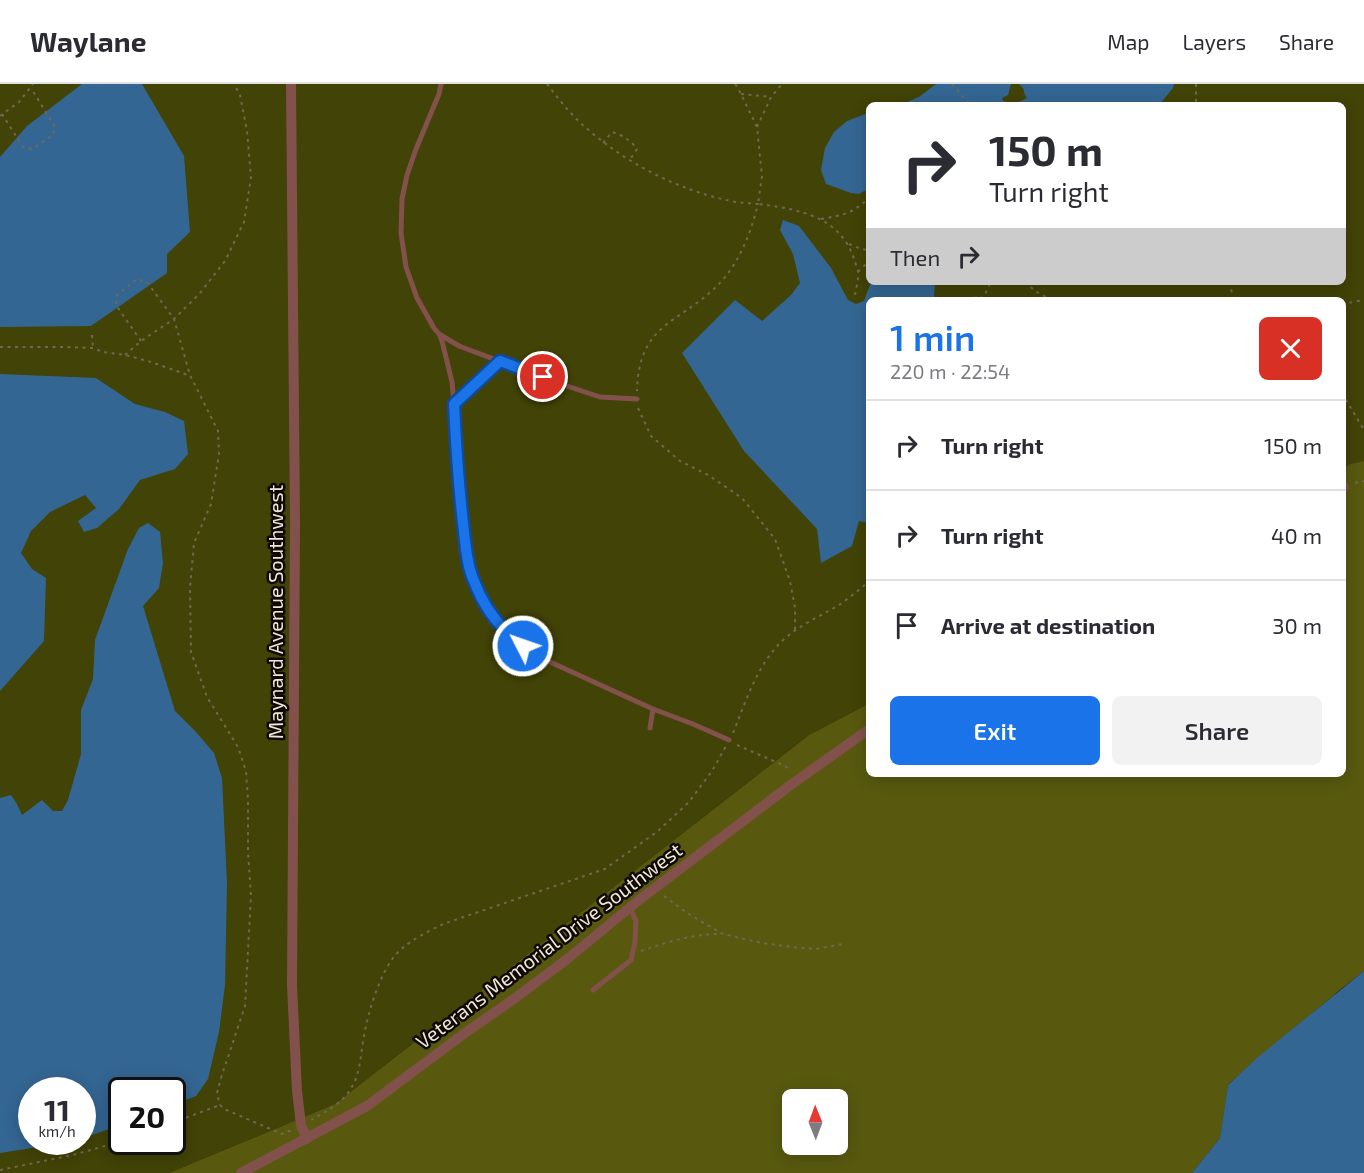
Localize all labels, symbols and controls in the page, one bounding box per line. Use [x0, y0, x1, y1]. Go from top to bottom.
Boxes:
text: Waylane [30, 24, 146, 58]
text: Map [1107, 29, 1149, 54]
text: Layers [1182, 29, 1246, 54]
text: Share [1279, 29, 1334, 54]
text: 150 m [989, 124, 1103, 174]
icon: right [890, 126, 968, 204]
text: Turn right [989, 175, 1109, 207]
icon: right [952, 240, 985, 273]
text: Then [890, 244, 940, 270]
text: 1 min [890, 315, 975, 358]
button: close [1259, 317, 1322, 380]
pin [517, 351, 568, 402]
text: 220 m · 22:54 [890, 359, 1010, 383]
icon: arrive [526, 360, 559, 393]
icon: right [890, 429, 923, 462]
text: Turn right [941, 432, 1043, 458]
text: 150 m [1264, 432, 1322, 458]
street label: Maynard Avenue Southwest [263, 484, 287, 739]
icon: right [890, 519, 923, 552]
text: Turn right [941, 522, 1043, 548]
text: 40 m [1271, 522, 1322, 548]
icon: arrive [890, 609, 923, 642]
text: Arrive at destination [941, 612, 1155, 638]
text: 30 m [1272, 612, 1322, 638]
position arrow [491, 614, 555, 678]
button: Exit [890, 696, 1100, 765]
button: Share [1112, 696, 1322, 765]
street label: Veterans Memorial Drive Southwest [411, 837, 686, 1053]
speed limit sign: 20 [108, 1077, 186, 1155]
north arrow [782, 1089, 848, 1155]
map controls [782, 1089, 848, 1155]
text: 11 [44, 1091, 70, 1127]
text: km/h [38, 1122, 76, 1140]

